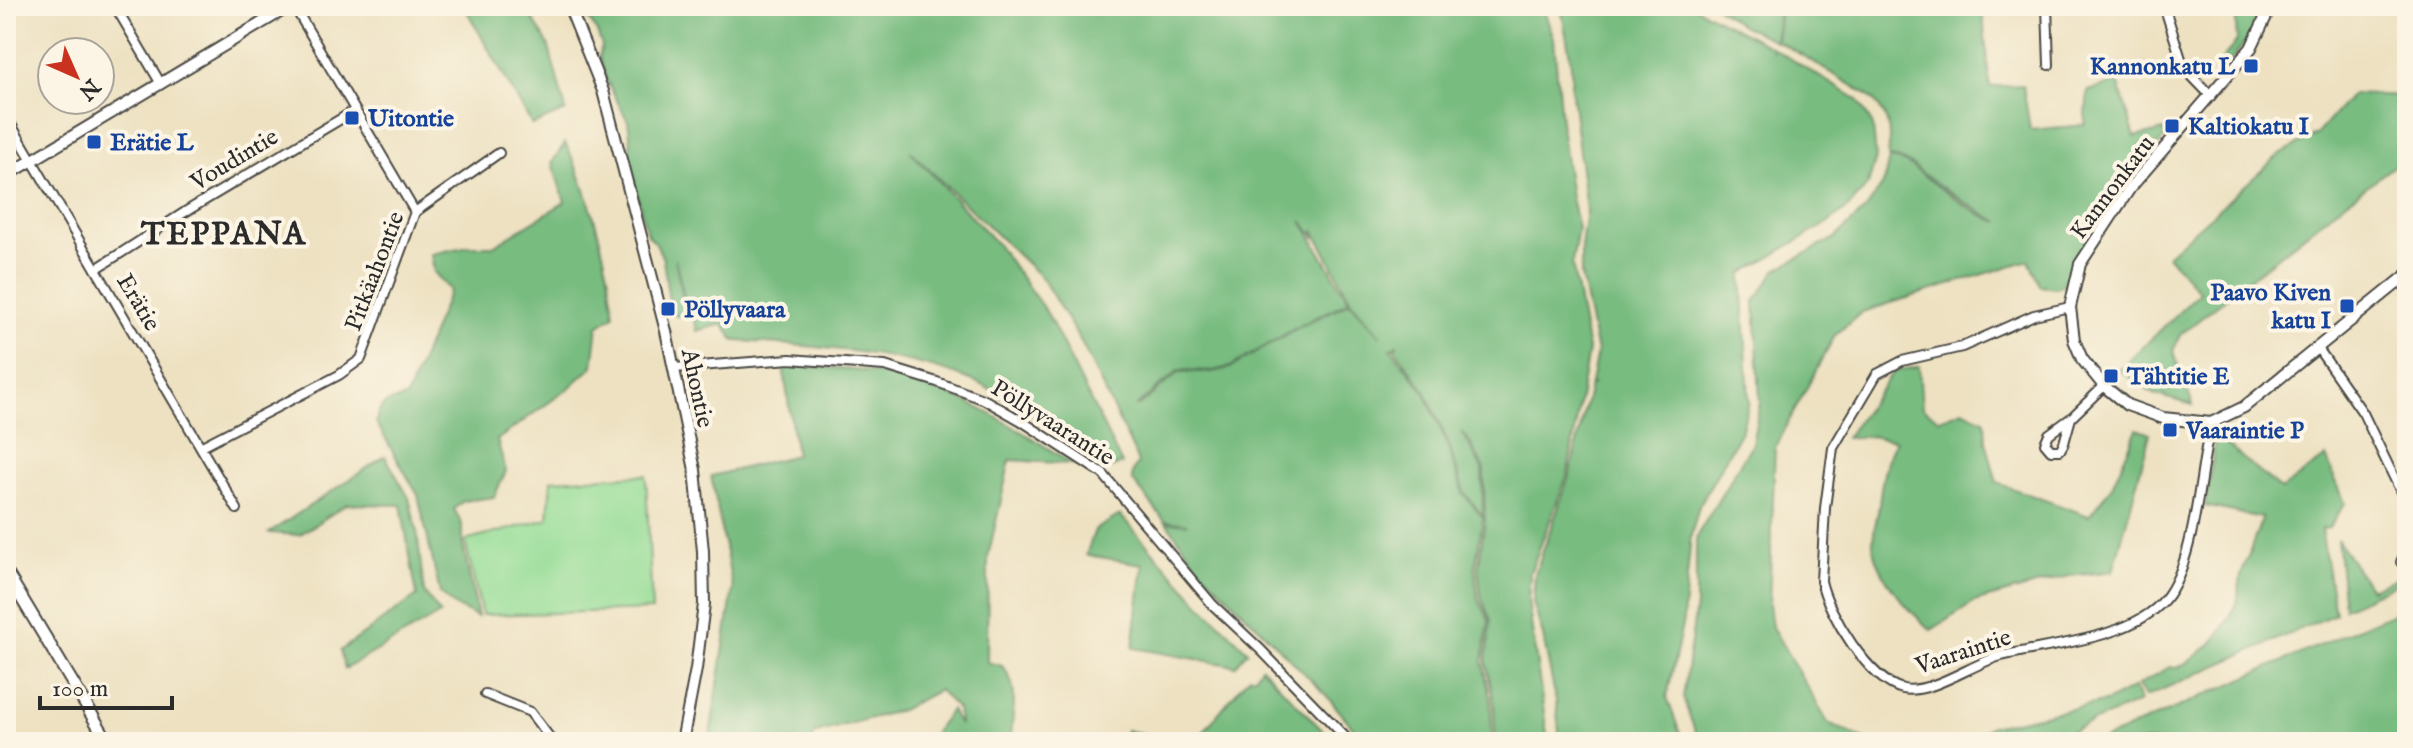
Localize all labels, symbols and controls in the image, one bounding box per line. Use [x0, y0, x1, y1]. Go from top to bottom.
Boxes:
north arrow [36, 36, 116, 116]
place label: Kannonkatu L [2090, 52, 2236, 83]
marker: Kannonkatu L [2242, 57, 2260, 75]
text: N [72, 71, 106, 105]
place label: Uitontie [367, 104, 454, 135]
marker: Uitontie [343, 109, 361, 127]
place label: Kaltiokatu I [2188, 112, 2310, 143]
marker: Kaltiokatu I [2163, 117, 2181, 135]
street label: Voudintie [184, 122, 284, 199]
place label: Erätie L [110, 128, 195, 159]
street label: Kannonkatu [2064, 130, 2163, 246]
marker: Erätie L [85, 133, 103, 151]
street label: Pitkäahontie [338, 207, 412, 336]
district label: TEPPANA [140, 215, 307, 256]
street label: Erätie [109, 268, 167, 337]
place label: Paavo Kiven katu I [2210, 278, 2332, 337]
place label: Pöllyvaara [684, 295, 786, 326]
marker: Paavo Kiven katu I [2338, 297, 2356, 315]
marker: Pöllyvaara [659, 300, 677, 318]
street label: Ahontie [673, 345, 720, 431]
place label: Tähtitie E [2126, 362, 2230, 393]
marker: Tähtitie E [2102, 367, 2120, 385]
street label: Pöllyvaarantie [985, 373, 1120, 473]
place label: Vaaraintie P [2185, 416, 2304, 447]
marker: Vaaraintie P [2161, 421, 2179, 439]
street label: Vaaraintie [1911, 622, 2015, 683]
scale bar [40, 660, 172, 710]
text: 100 m [52, 674, 108, 705]

